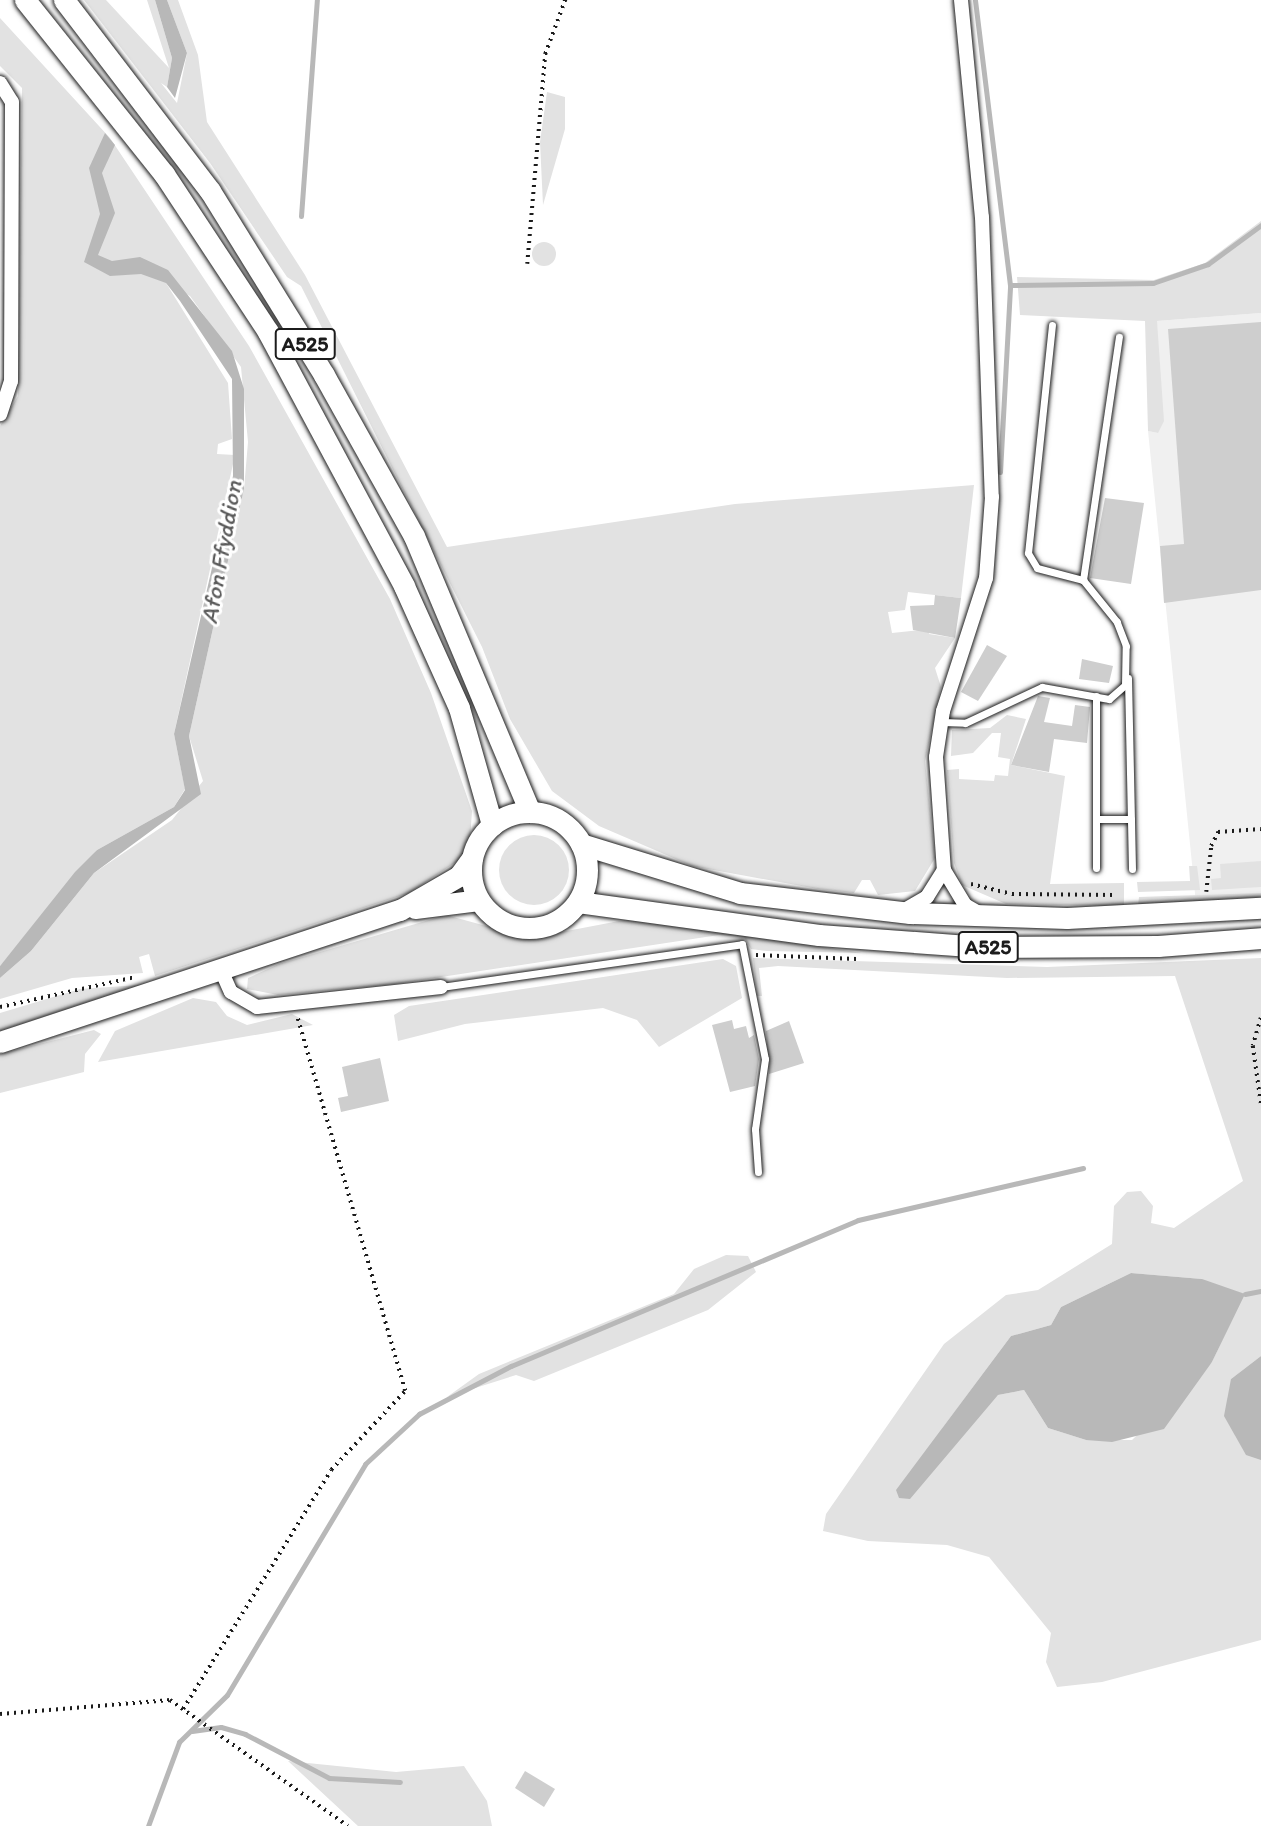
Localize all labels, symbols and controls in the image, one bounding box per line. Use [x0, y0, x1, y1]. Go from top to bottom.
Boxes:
road number: A525 [274, 326, 336, 362]
water label: Afon Ffyddion [194, 478, 248, 626]
road number: A525 [956, 930, 1020, 964]

